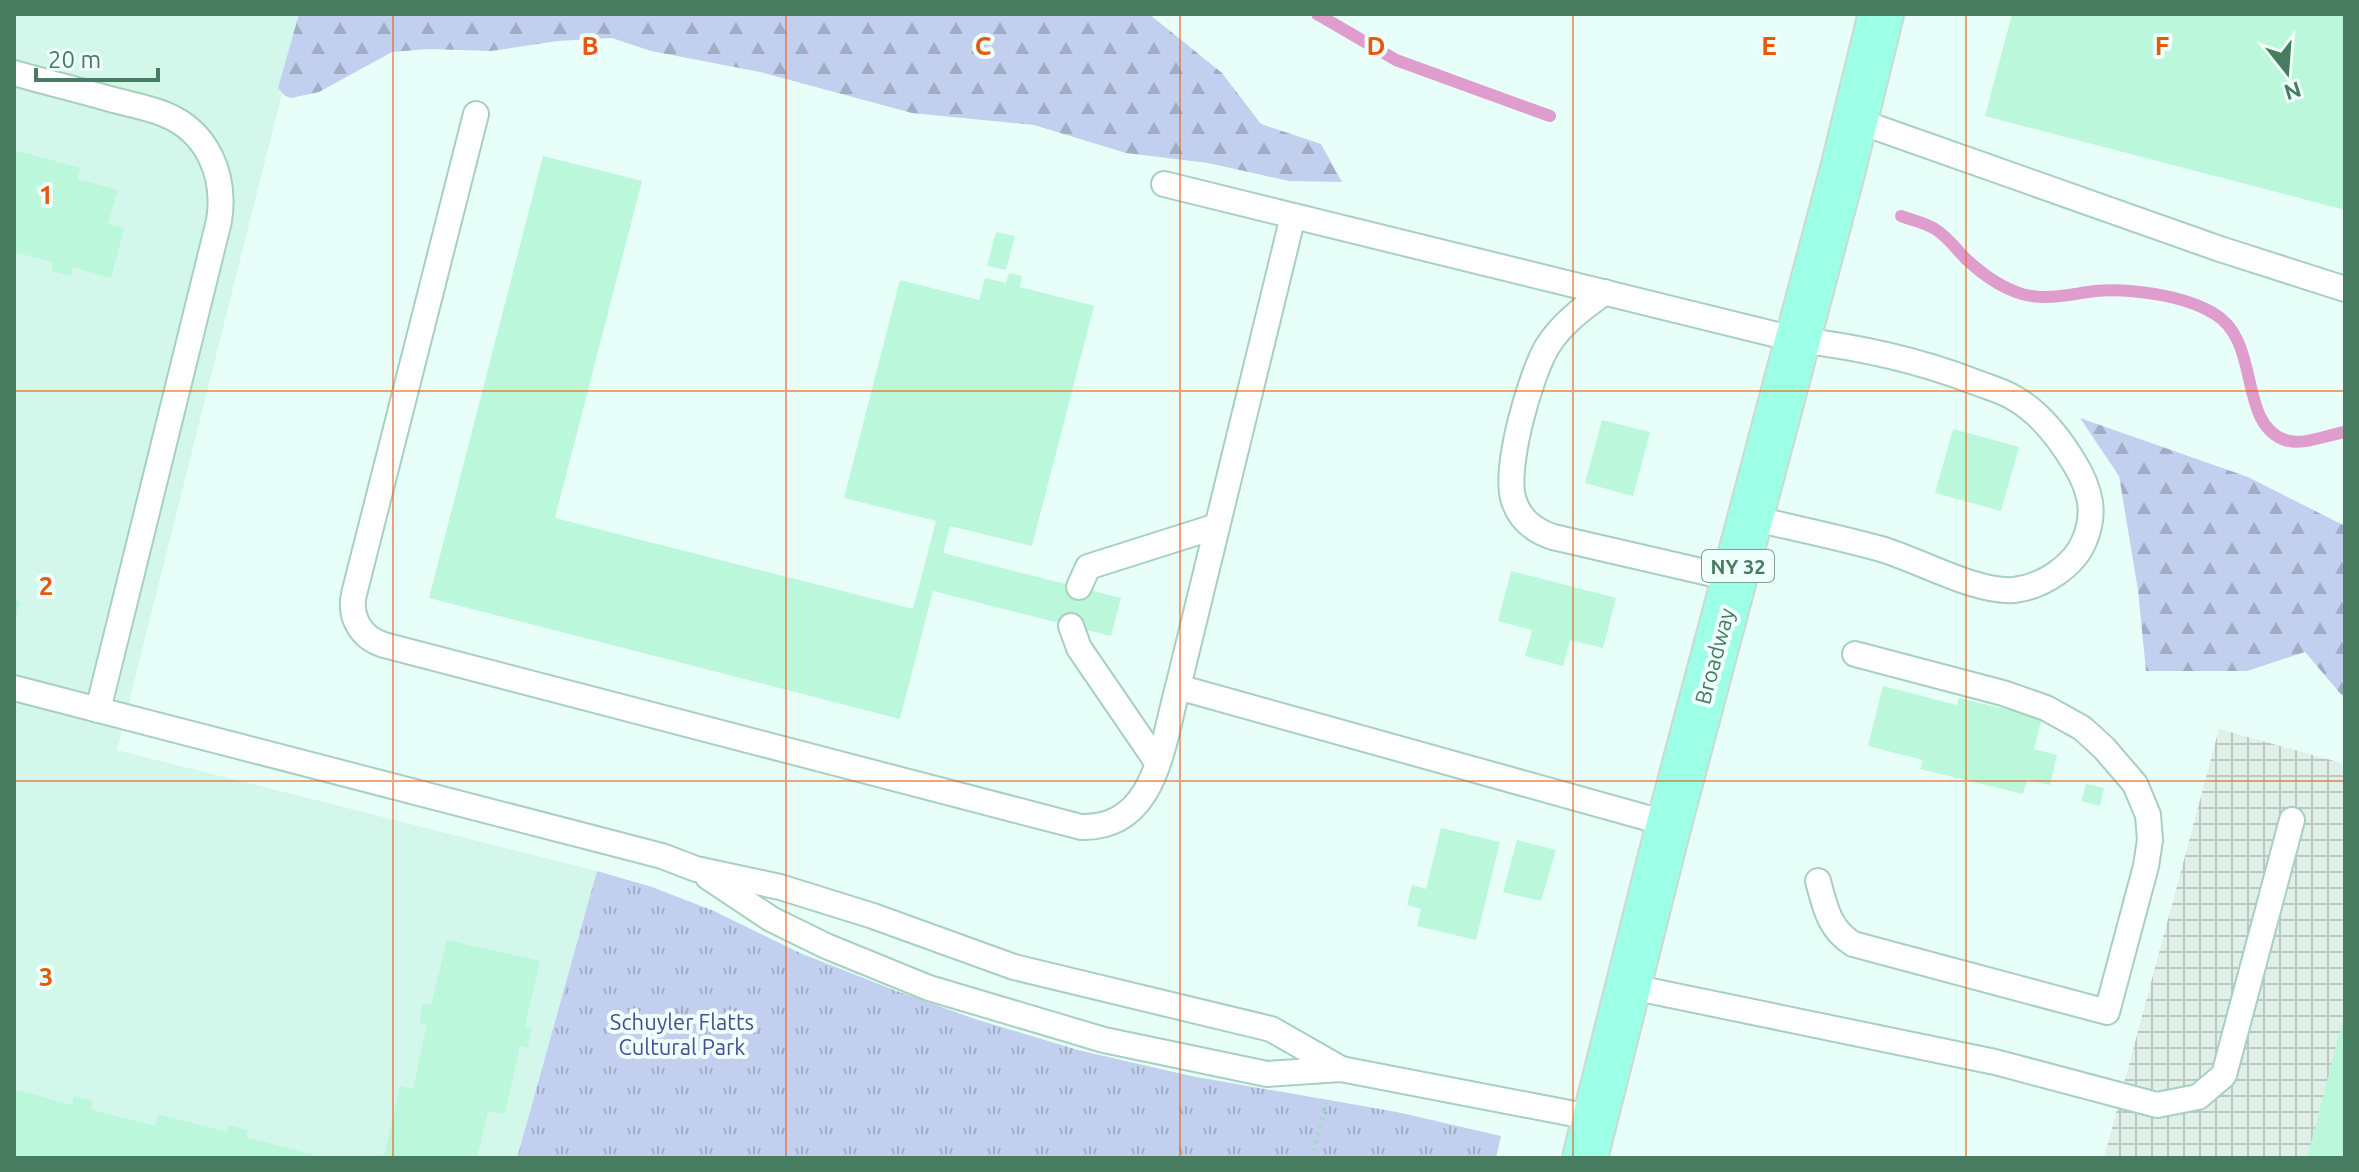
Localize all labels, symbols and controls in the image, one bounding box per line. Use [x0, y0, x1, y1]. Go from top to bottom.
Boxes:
text: B [581, 31, 599, 60]
text: C [975, 31, 992, 60]
text: D [1367, 31, 1385, 60]
text: E [1761, 31, 1777, 60]
text: F [2155, 31, 2169, 60]
scale bar [36, 32, 158, 82]
north arrow [2247, 32, 2327, 112]
text: 20 m [48, 46, 101, 73]
text: N [2281, 77, 2305, 106]
text: 1 [39, 180, 53, 209]
road number: NY 32 [1702, 550, 1774, 582]
text: 2 [39, 571, 53, 600]
street label: Broadway [1689, 605, 1739, 707]
text: 3 [39, 962, 53, 991]
park label: Schuyler Flatts Cultural Park [610, 1009, 754, 1059]

